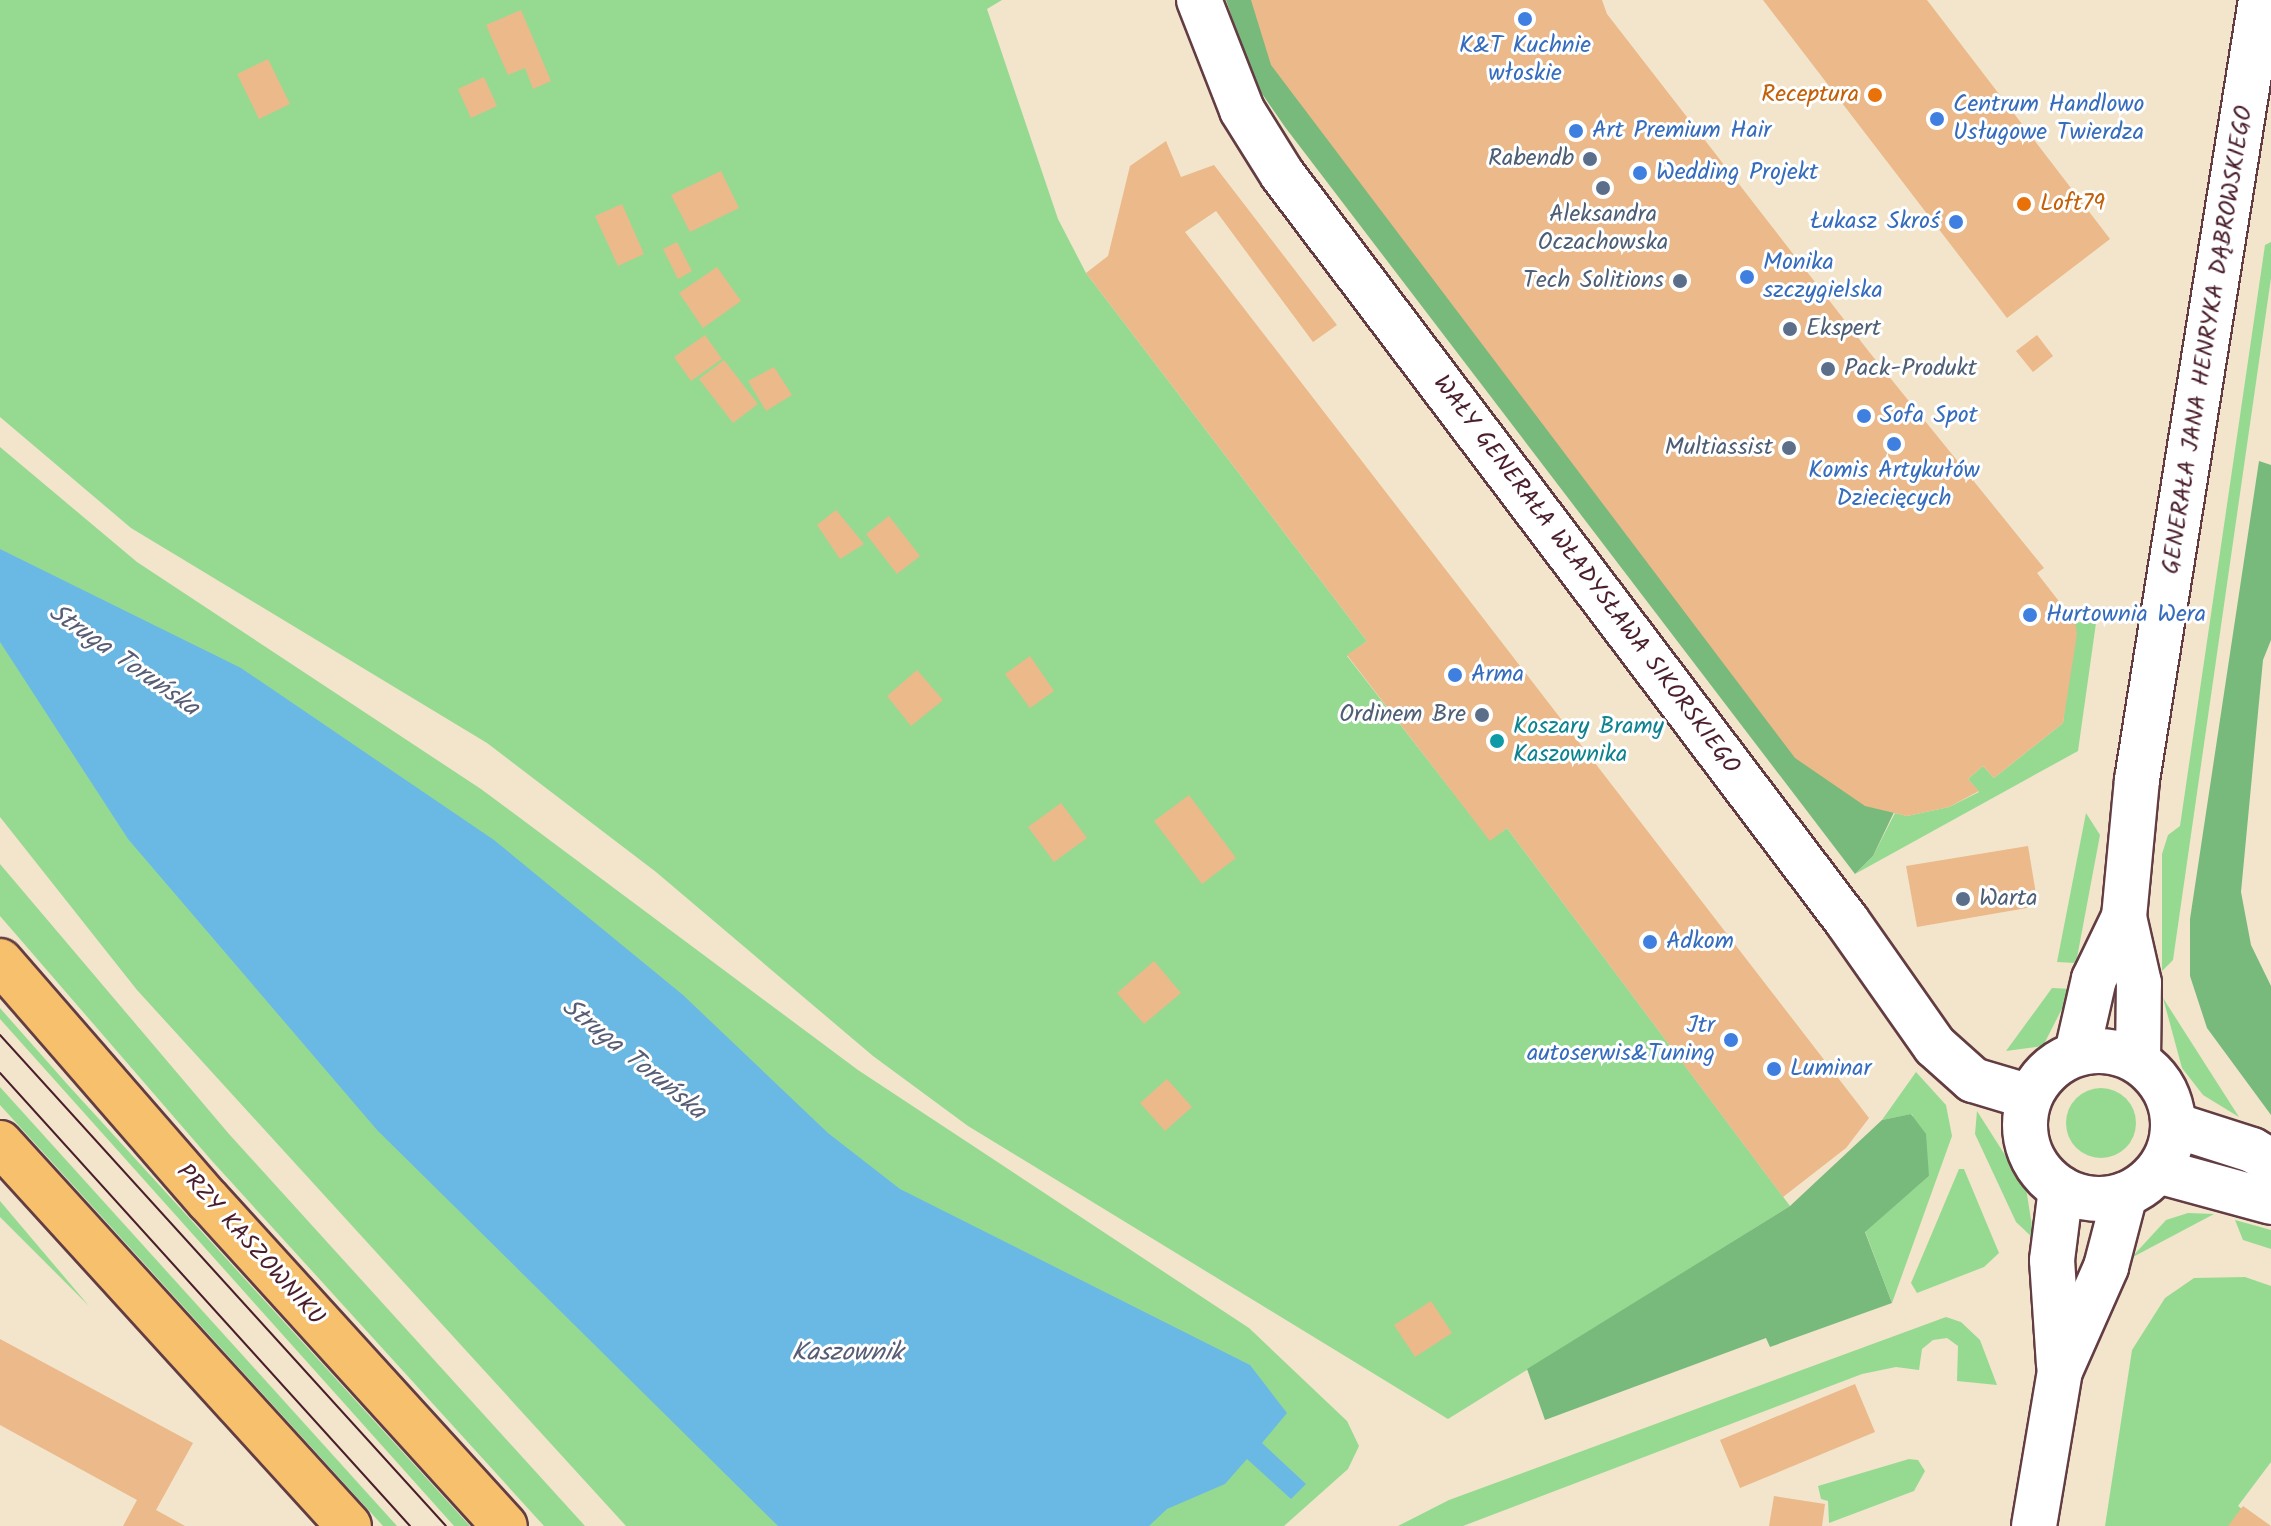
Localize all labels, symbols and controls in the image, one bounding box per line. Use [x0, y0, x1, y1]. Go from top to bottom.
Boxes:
marker: K&T Kuchnie włoskie [1516, 10, 1534, 28]
place label: K&T Kuchnie włoskie [1459, 32, 1591, 88]
place label: Receptura [1761, 81, 1859, 109]
marker: Receptura [1866, 86, 1884, 104]
place label: Centrum Handlowo Usługowe Twierdza [1953, 91, 2144, 147]
street label: GENERAŁA JANA HENRYKA DĄBROWSKIEGO [2157, 104, 2259, 576]
marker: Centrum Handlowo Usługowe Twierdza [1928, 110, 1946, 128]
place label: Art Premium Hair [1592, 117, 1771, 145]
marker: Art Premium Hair [1567, 122, 1585, 140]
place label: Rabendb [1488, 145, 1574, 173]
marker: Rabendb [1581, 150, 1599, 168]
place label: Wedding Projekt [1656, 159, 1818, 187]
marker: Wedding Projekt [1631, 164, 1649, 182]
marker: Aleksandra Oczachowska [1594, 179, 1612, 197]
place label: Loft79 [2040, 190, 2105, 218]
marker: Loft79 [2015, 195, 2033, 213]
place label: Aleksandra Oczachowska [1538, 201, 1668, 257]
place label: Łukasz Skroś [1810, 208, 1940, 236]
marker: Łukasz Skroś [1947, 213, 1965, 231]
place label: Monika szczygielska [1763, 249, 1883, 305]
place label: Tech Solitions [1523, 267, 1664, 295]
marker: Monika szczygielska [1738, 268, 1756, 286]
marker: Tech Solitions [1671, 272, 1689, 290]
place label: Ekspert [1806, 315, 1881, 343]
marker: Ekspert [1781, 320, 1799, 338]
place label: Pack-Produkt [1844, 355, 1977, 383]
marker: Pack-Produkt [1819, 360, 1837, 378]
street label: WAŁY GENERAŁA WŁADYSŁAWA SIKORSKIEGO [1427, 370, 1745, 780]
place label: Sofa Spot [1880, 402, 1978, 430]
marker: Sofa Spot [1855, 407, 1873, 425]
place label: Multiassist [1665, 434, 1773, 462]
marker: Komis Artykułów Dziecięcych [1885, 435, 1903, 453]
marker: Multiassist [1780, 439, 1798, 457]
place label: Komis Artykułów Dziecięcych [1808, 457, 1980, 513]
water label: Struga Toruńska [42, 598, 204, 724]
place label: Hurtownia Wera [2046, 601, 2206, 629]
marker: Hurtownia Wera [2021, 606, 2039, 624]
place label: Arma [1471, 661, 1524, 689]
marker: Arma [1446, 666, 1464, 684]
place label: Ordinem Bre [1339, 701, 1466, 729]
marker: Ordinem Bre [1473, 706, 1491, 724]
place label: Koszary Bramy Kaszownika [1513, 713, 1664, 769]
marker: Koszary Bramy Kaszownika [1488, 732, 1506, 750]
place label: Warta [1979, 885, 2038, 913]
marker: Warta [1954, 890, 1972, 908]
place label: Adkom [1666, 928, 1734, 956]
marker: Adkom [1641, 933, 1659, 951]
water label: Struga Toruńska [555, 992, 711, 1128]
place label: Jtr autoserwis&Tuning [1527, 1012, 1715, 1068]
marker: Jtr autoserwis&Tuning [1722, 1031, 1740, 1049]
place label: Luminar [1790, 1055, 1871, 1083]
marker: Luminar [1765, 1060, 1783, 1078]
street label: PRZY KASZOWNIKU [170, 1158, 330, 1332]
water label: Kaszownik [791, 1338, 903, 1370]

